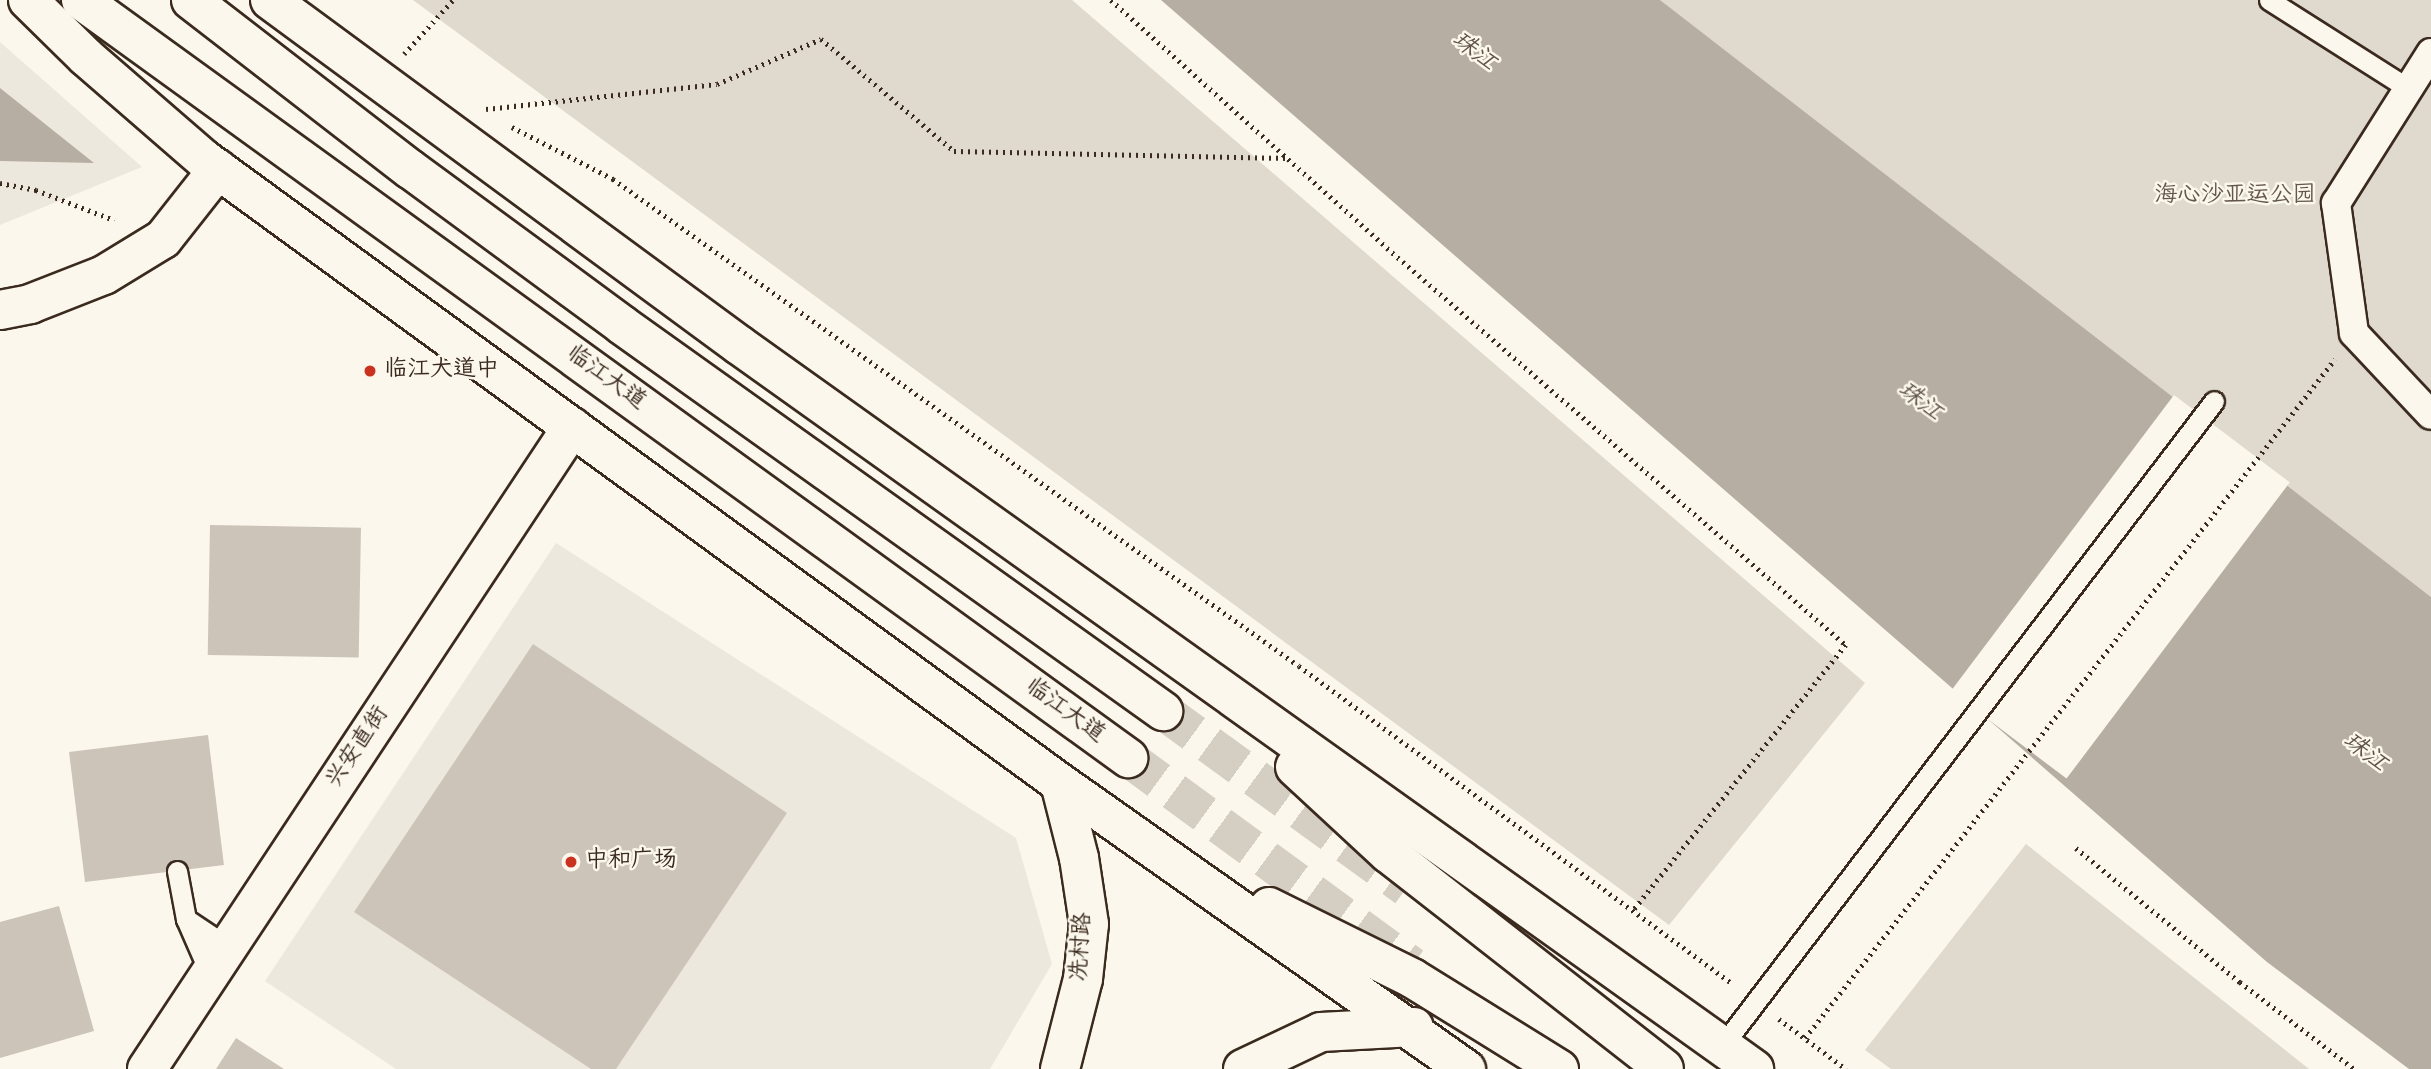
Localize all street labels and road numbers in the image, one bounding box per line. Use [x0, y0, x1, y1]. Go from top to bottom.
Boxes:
street label: 临江大道 [560, 341, 650, 417]
street label: 临江大道 [1019, 674, 1109, 750]
street label: 兴安直街 [322, 702, 396, 794]
street label: 冼村路 [1067, 912, 1099, 982]

